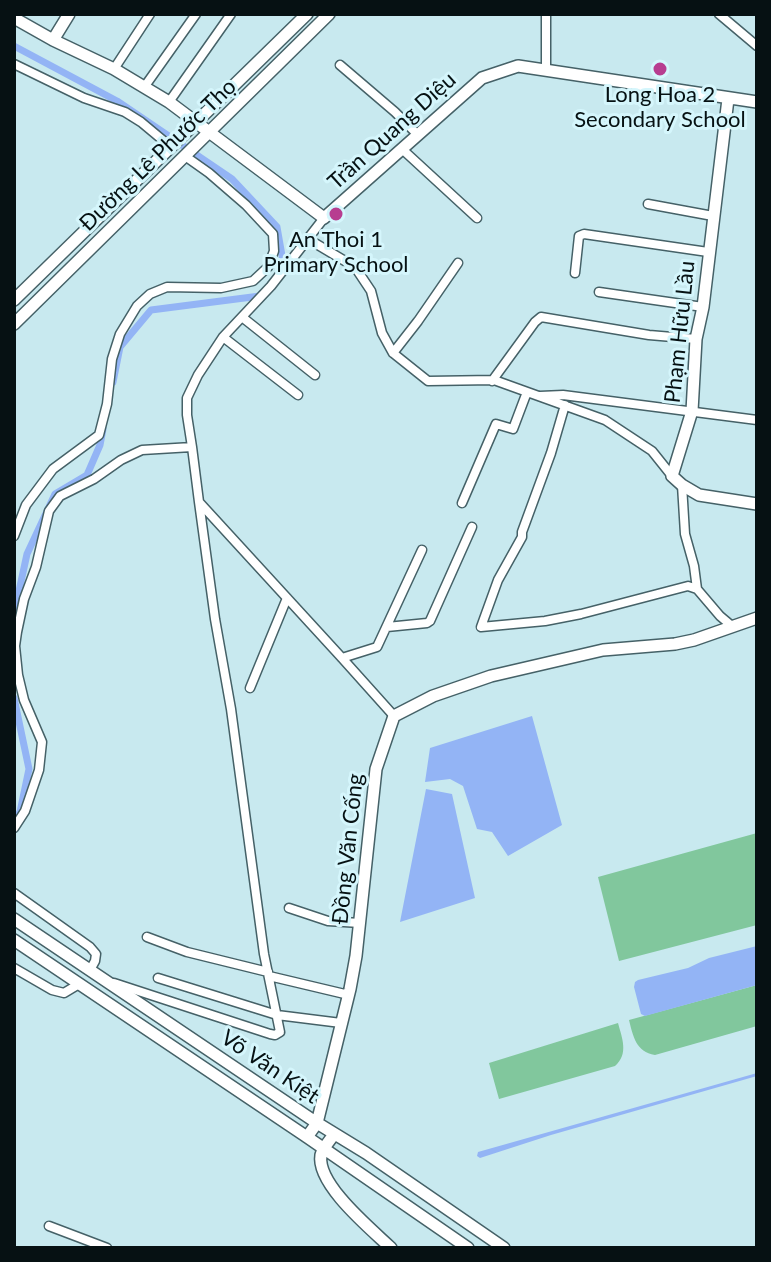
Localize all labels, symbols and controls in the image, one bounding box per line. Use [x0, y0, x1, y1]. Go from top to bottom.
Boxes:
marker: Long Hoa 2 Secondary School [651, 60, 669, 78]
street label: Trần Quang Diệu [323, 67, 461, 195]
street label: Đường Lê Phước Thọ [74, 73, 242, 237]
place label: Long Hoa 2 Secondary School [574, 82, 746, 134]
marker: An Thoi 1 Primary School [327, 205, 345, 223]
place label: An Thoi 1 Primary School [263, 227, 409, 278]
street label: Phạm Hữu Lầu [659, 260, 701, 404]
street label: Đồng Văn Cống [327, 772, 369, 926]
street label: Võ Văn Kiệt [216, 1024, 324, 1110]

